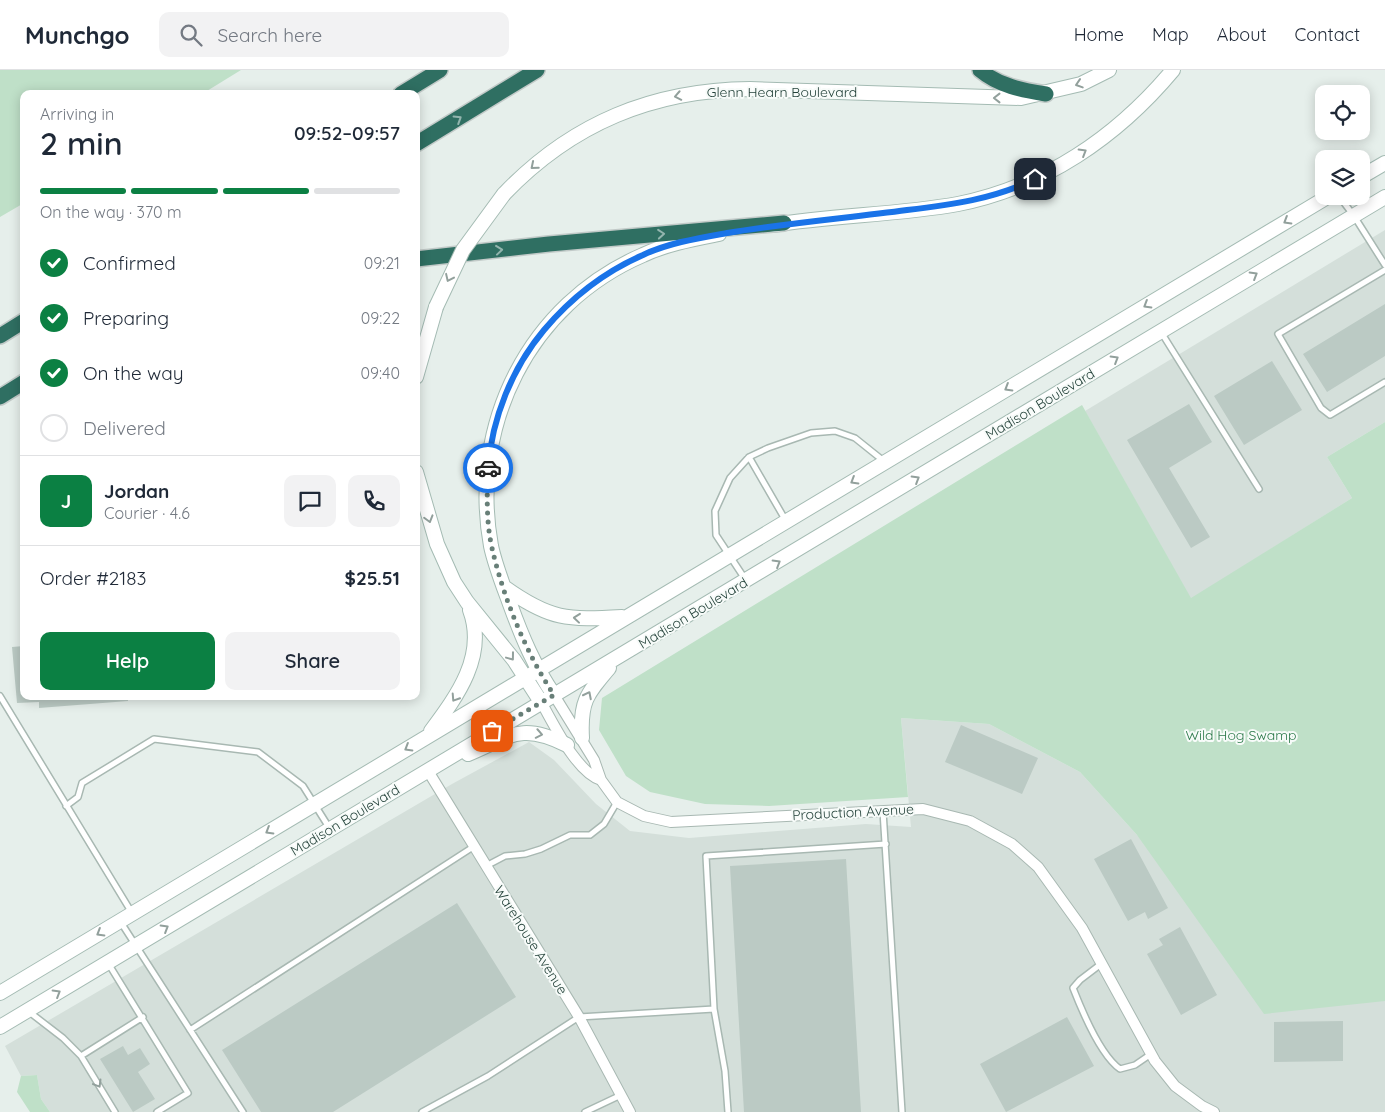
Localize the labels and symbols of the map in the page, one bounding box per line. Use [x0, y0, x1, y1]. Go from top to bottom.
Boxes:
one-way arrow [1075, 79, 1083, 89]
street label: Glenn Hearn Boulevard [707, 83, 857, 101]
one-way arrow [674, 90, 682, 100]
one-way arrow [993, 93, 1001, 103]
one-way arrow [453, 115, 462, 125]
one-way arrow [1077, 149, 1086, 159]
pin [1014, 158, 1056, 200]
one-way arrow [530, 160, 539, 169]
one-way arrow [1283, 215, 1292, 225]
one-way arrow [658, 229, 666, 240]
one-way arrow [496, 245, 504, 256]
one-way arrow [1249, 272, 1258, 282]
one-way arrow [444, 273, 455, 282]
one-way arrow [1144, 298, 1153, 308]
one-way arrow [1109, 355, 1118, 365]
street label: Madison Boulevard [982, 364, 1098, 444]
one-way arrow [1004, 382, 1013, 392]
courier [463, 443, 513, 493]
one-way arrow [850, 474, 859, 484]
one-way arrow [910, 475, 919, 485]
one-way arrow [423, 515, 433, 523]
one-way arrow [771, 559, 780, 569]
street label: Madison Boulevard [635, 573, 751, 653]
one-way arrow [573, 613, 581, 624]
one-way arrow [506, 651, 514, 660]
one-way arrow [582, 691, 593, 700]
one-way arrow [452, 692, 461, 702]
pin [471, 710, 513, 752]
park label: Wild Hog Swamp [1185, 726, 1297, 744]
one-way arrow [534, 728, 543, 738]
one-way arrow [405, 741, 414, 751]
street label: Madison Boulevard [287, 780, 403, 860]
street label: Production Avenue [792, 800, 914, 824]
one-way arrow [266, 825, 275, 835]
street label: Warehouse Avenue [490, 882, 572, 998]
one-way arrow [159, 925, 168, 935]
one-way arrow [96, 927, 105, 937]
one-way arrow [51, 990, 60, 1000]
one-way arrow [92, 1078, 102, 1087]

